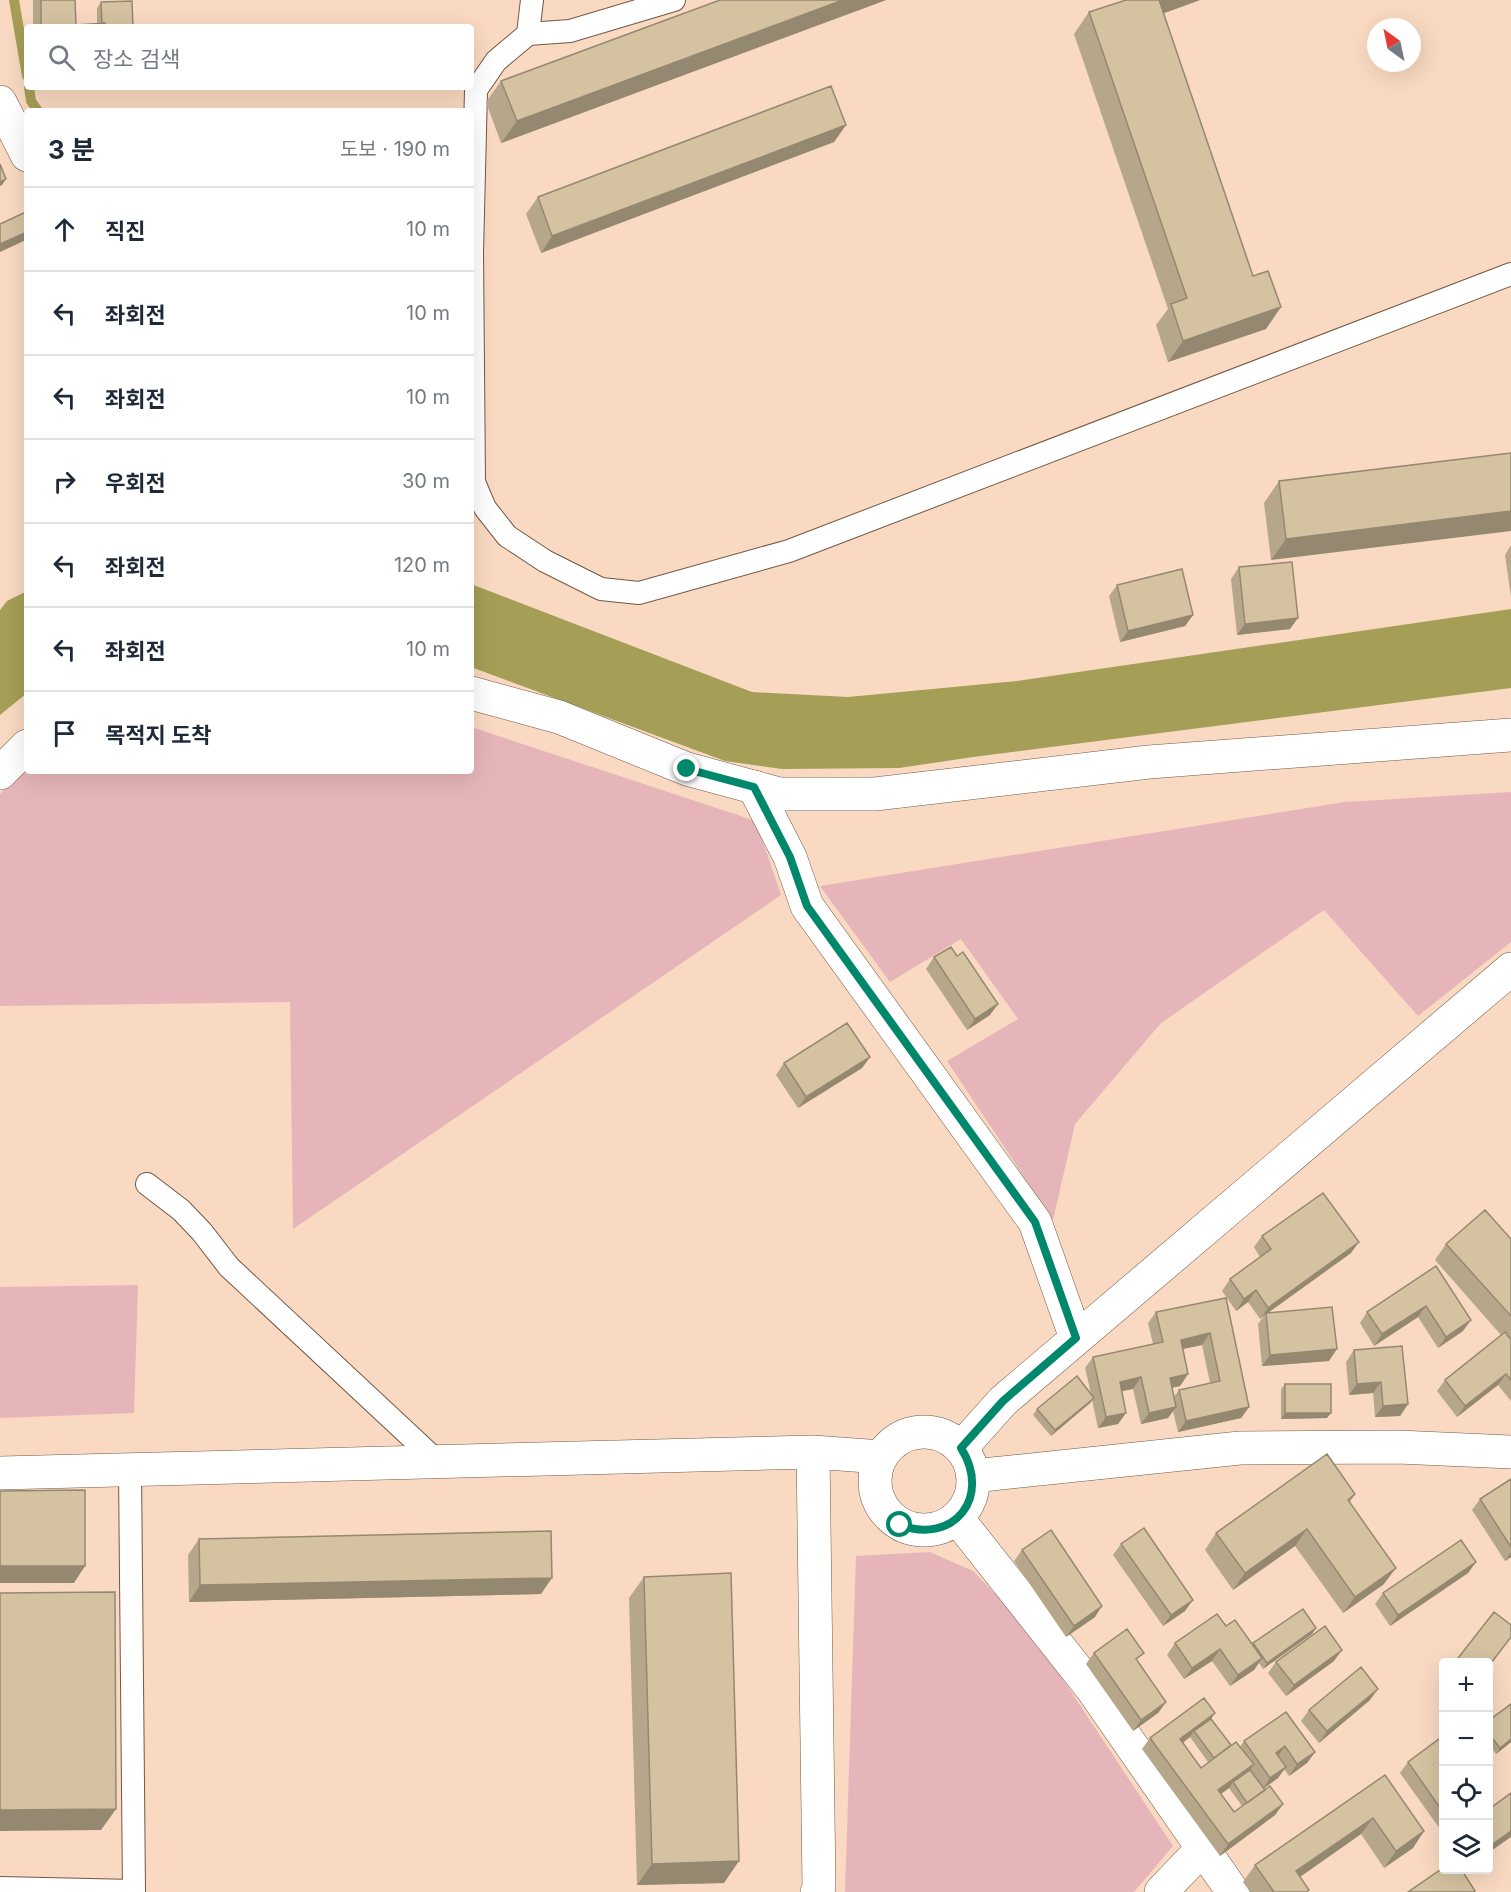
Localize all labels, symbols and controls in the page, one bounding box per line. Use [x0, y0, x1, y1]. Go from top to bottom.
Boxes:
north arrow [1367, 18, 1421, 72]
search box [24, 24, 474, 90]
icon: search [45, 41, 78, 74]
text: 장소 검색 [93, 46, 180, 72]
text: 3 분 [48, 134, 95, 165]
text: 도보 · 190 m [340, 137, 450, 161]
icon: ahead [48, 213, 81, 246]
text: 10 m [406, 217, 450, 241]
text: 직진 [105, 218, 145, 244]
icon: left [48, 297, 81, 330]
text: 10 m [406, 301, 450, 325]
text: 좌회전 [105, 302, 166, 328]
icon: left [48, 381, 81, 414]
text: 10 m [406, 385, 450, 409]
text: 좌회전 [105, 386, 166, 412]
icon: right [48, 465, 81, 498]
text: 30 m [402, 469, 450, 493]
text: 우회전 [105, 470, 166, 496]
icon: left [48, 549, 81, 582]
text: 120 m [394, 553, 450, 577]
text: 좌회전 [105, 554, 166, 580]
icon: left [48, 633, 81, 666]
text: 10 m [406, 637, 450, 661]
text: 좌회전 [105, 638, 166, 664]
icon: arrive [48, 717, 81, 750]
text: 목적지 도착 [105, 722, 211, 748]
route end [673, 755, 699, 781]
route start [886, 1511, 912, 1537]
map controls [1439, 1658, 1493, 1874]
button: + [1439, 1658, 1493, 1712]
button: − [1439, 1712, 1493, 1766]
button: locate [1439, 1766, 1493, 1820]
button: layers [1439, 1820, 1493, 1874]

